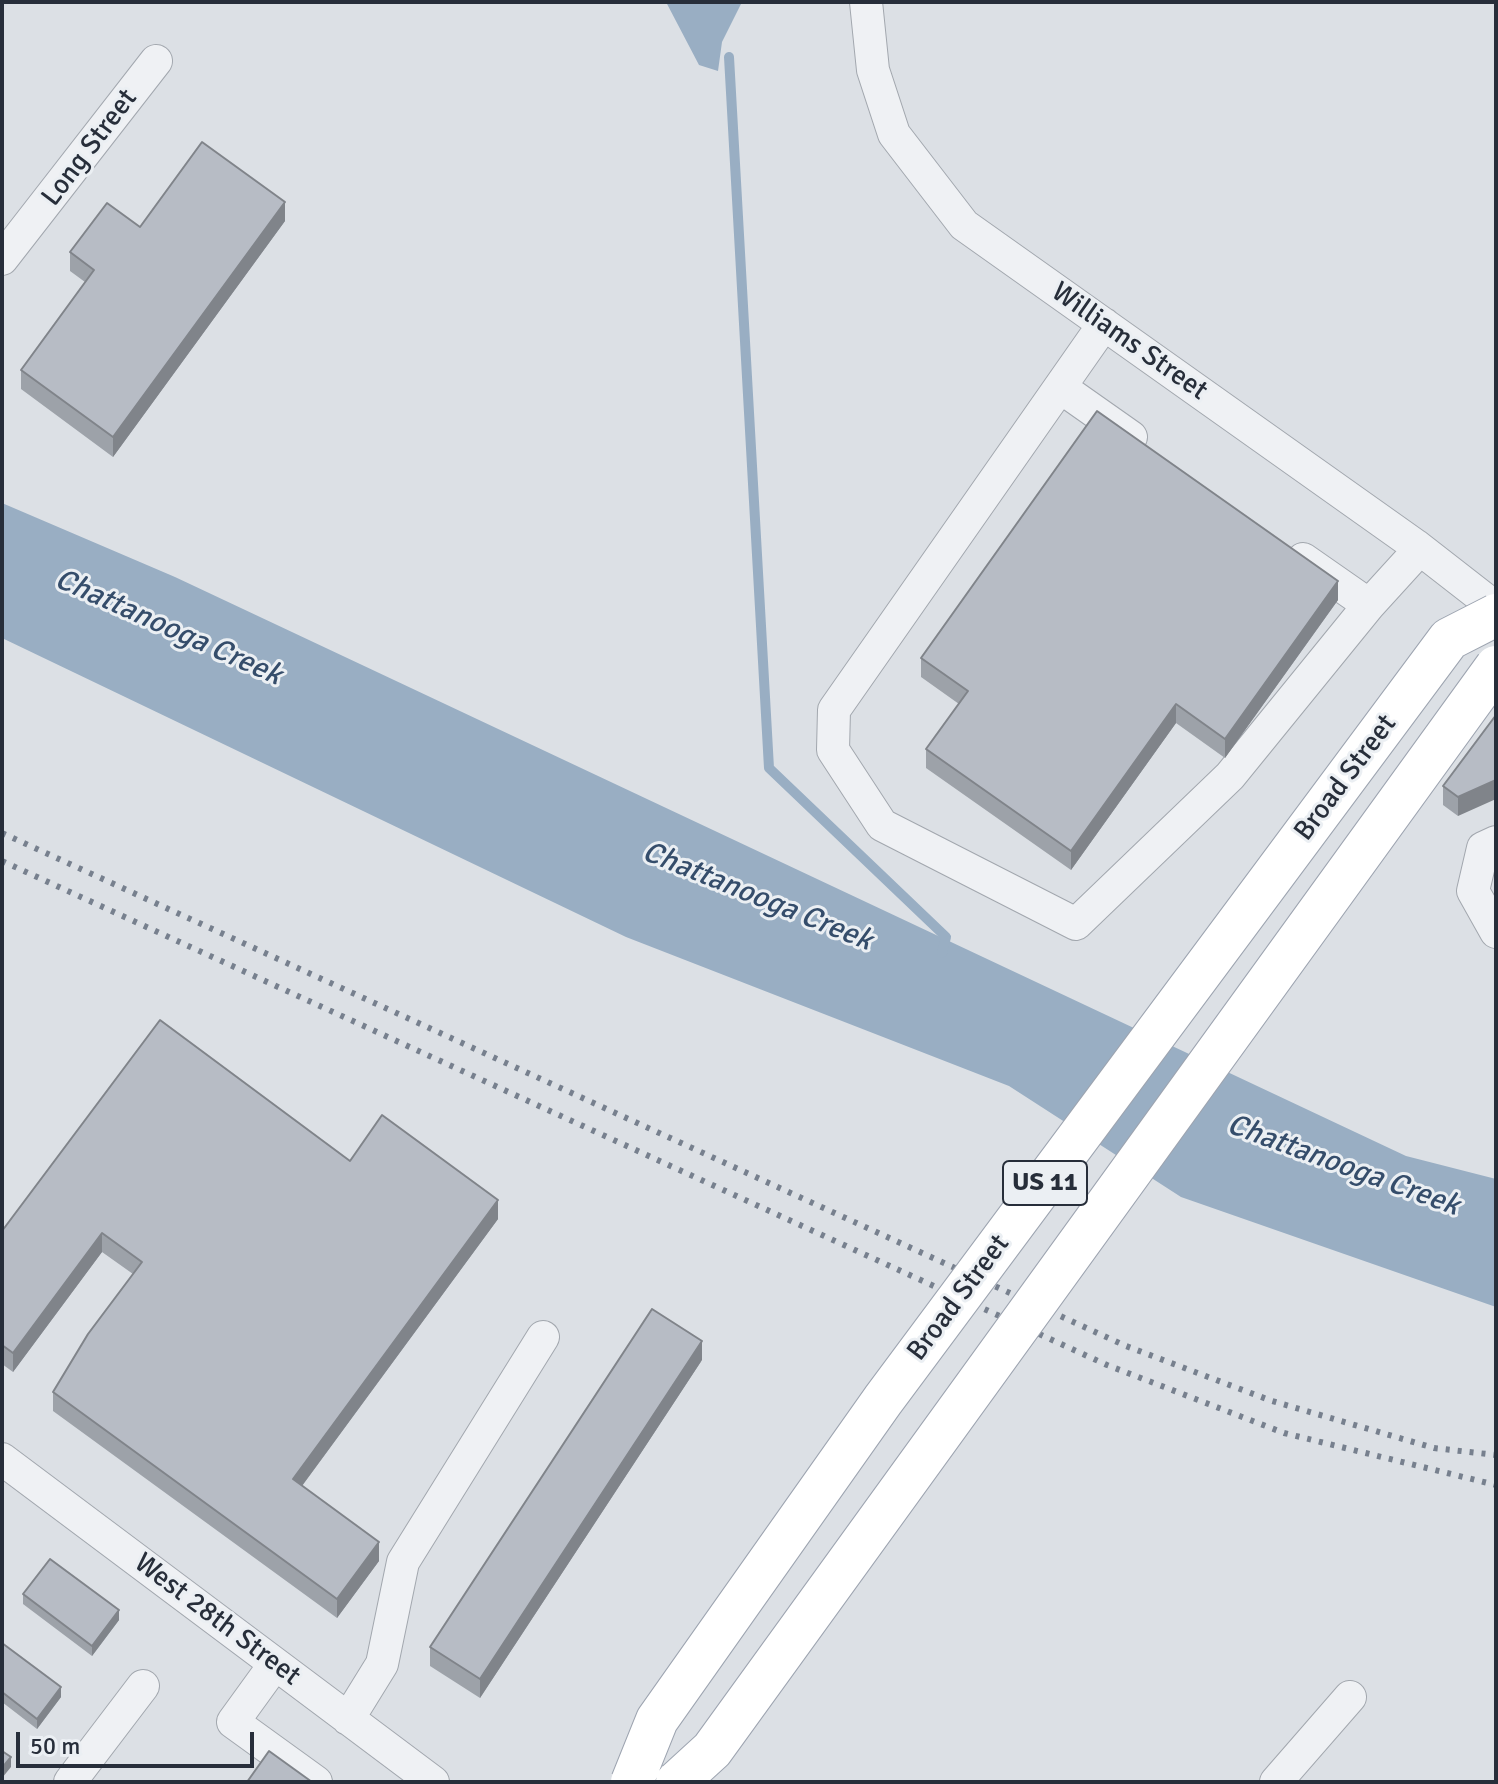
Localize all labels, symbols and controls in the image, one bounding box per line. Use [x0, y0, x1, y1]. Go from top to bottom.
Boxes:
street label: Long Street [35, 83, 145, 213]
street label: Williams Street [1044, 276, 1214, 408]
water label: Chattanooga Creek [49, 562, 287, 694]
street label: Broad Street [1288, 708, 1404, 848]
water label: Chattanooga Creek [637, 835, 877, 959]
water label: Chattanooga Creek [1222, 1107, 1464, 1225]
road number: US 11 [1003, 1161, 1087, 1205]
street label: Broad Street [901, 1228, 1017, 1368]
street label: West 28th Street [127, 1547, 307, 1693]
scale bar [20, 1716, 258, 1766]
text: 50 m [30, 1731, 80, 1761]

